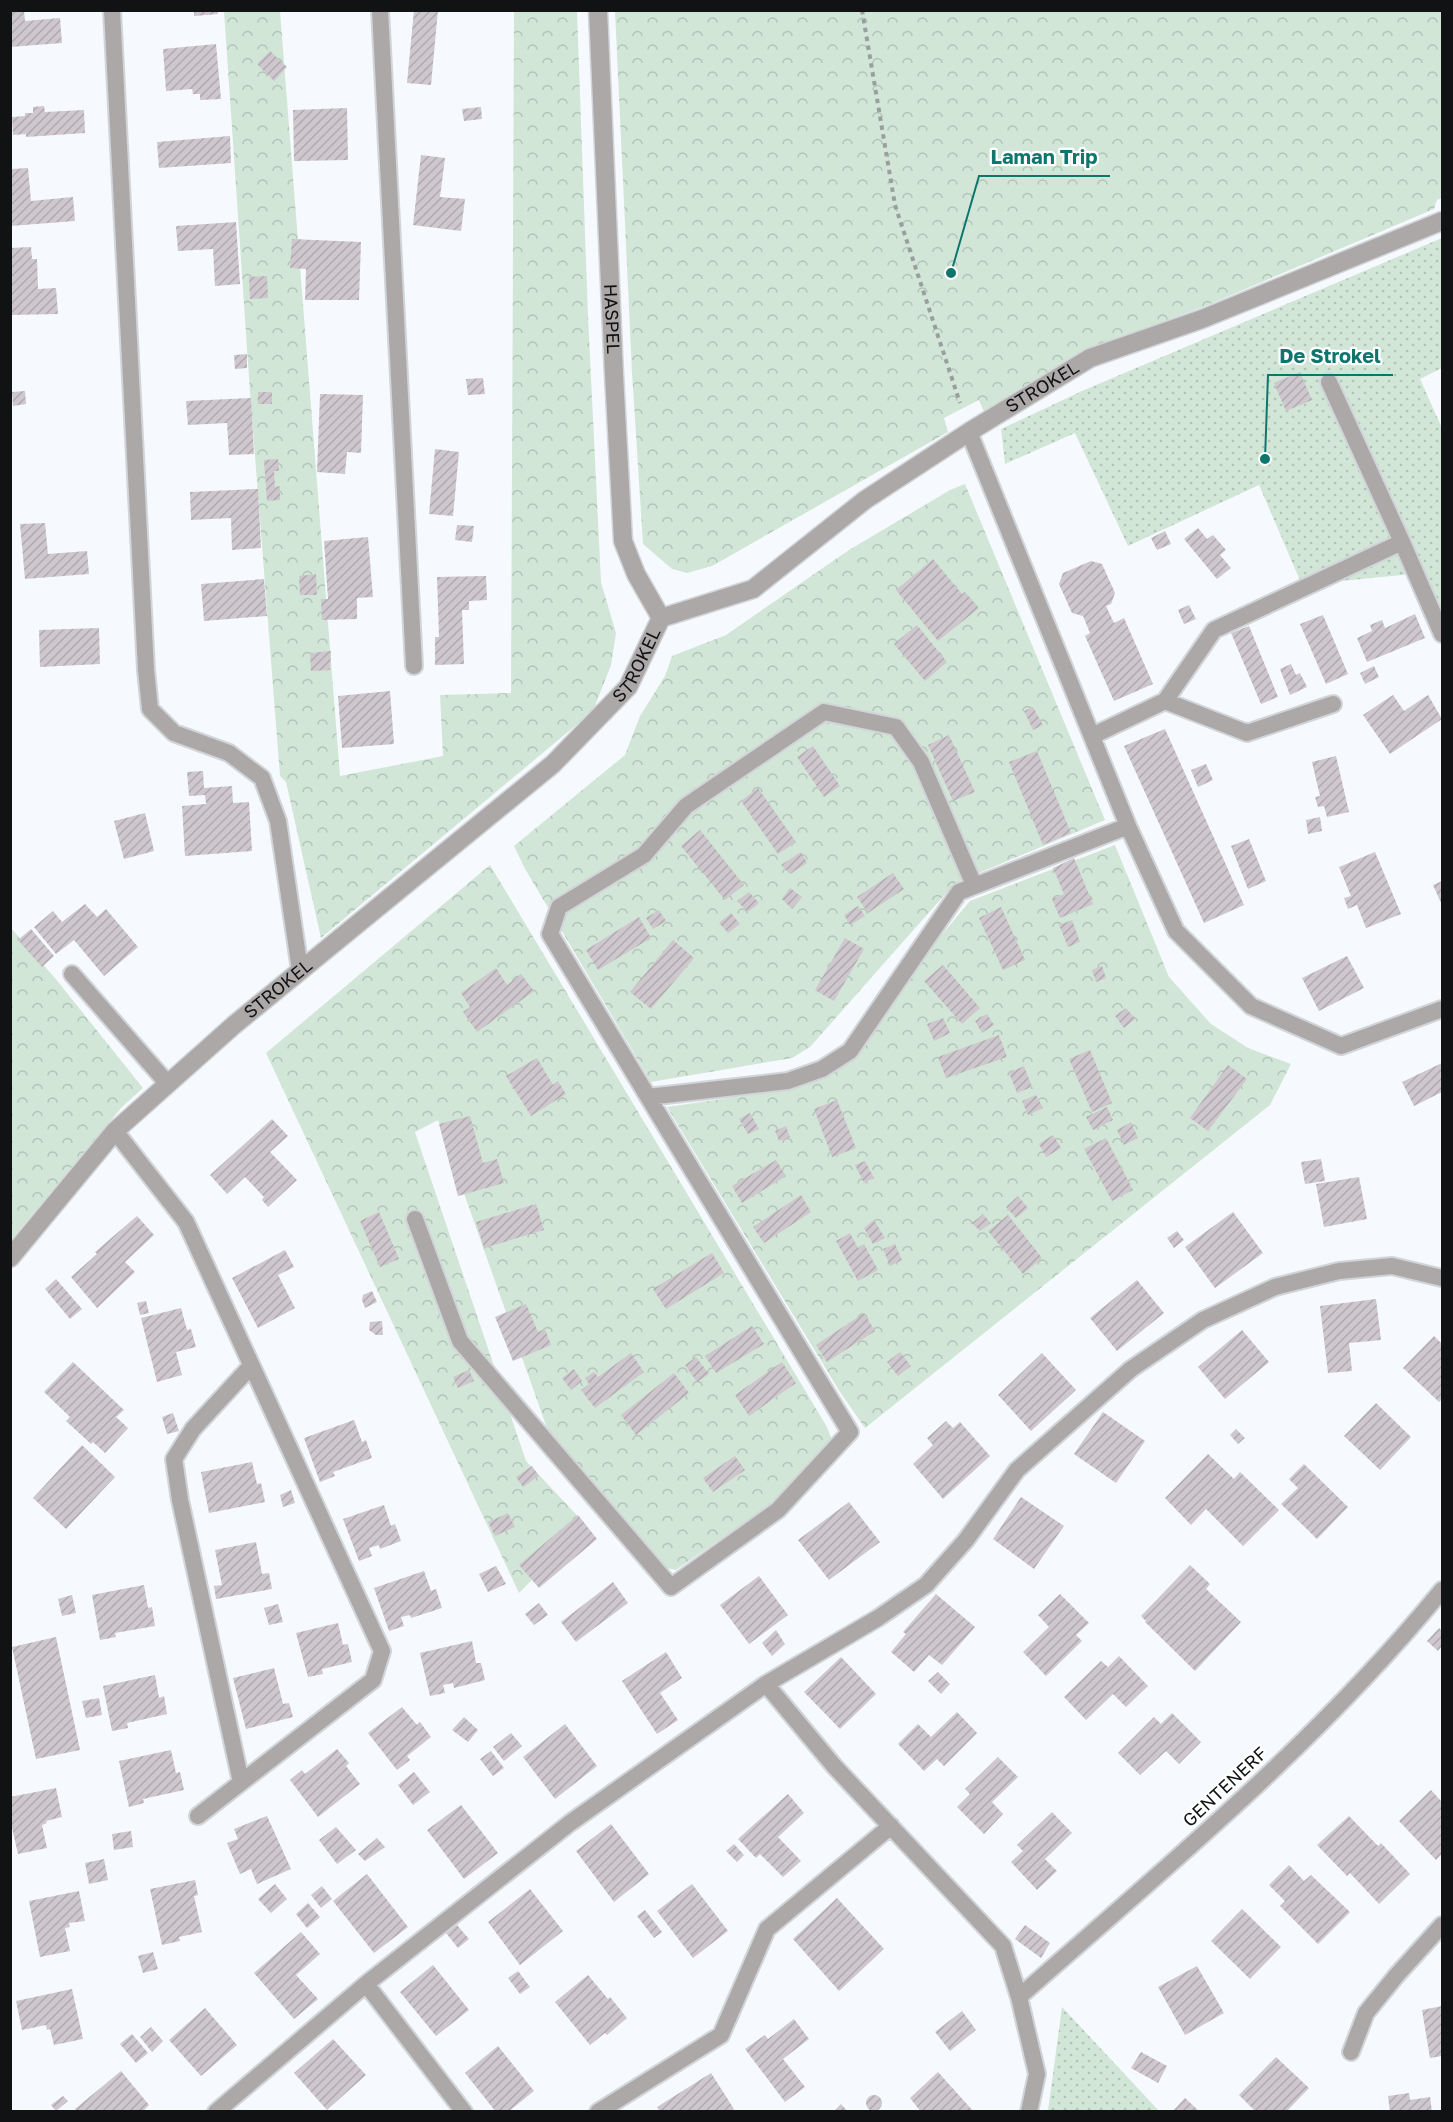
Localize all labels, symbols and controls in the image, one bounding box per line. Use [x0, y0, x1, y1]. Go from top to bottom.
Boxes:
callout: Laman Trip [979, 138, 1110, 176]
text: Laman Trip [990, 144, 1098, 168]
street label: HASPEL [600, 283, 625, 354]
callout: De Strokel [1268, 337, 1393, 375]
text: De Strokel [1279, 343, 1381, 367]
street label: STROKEL [1001, 356, 1082, 417]
street label: STROKEL [607, 624, 665, 707]
street label: STROKEL [239, 954, 316, 1023]
street label: GENTENERF [1178, 1742, 1271, 1831]

